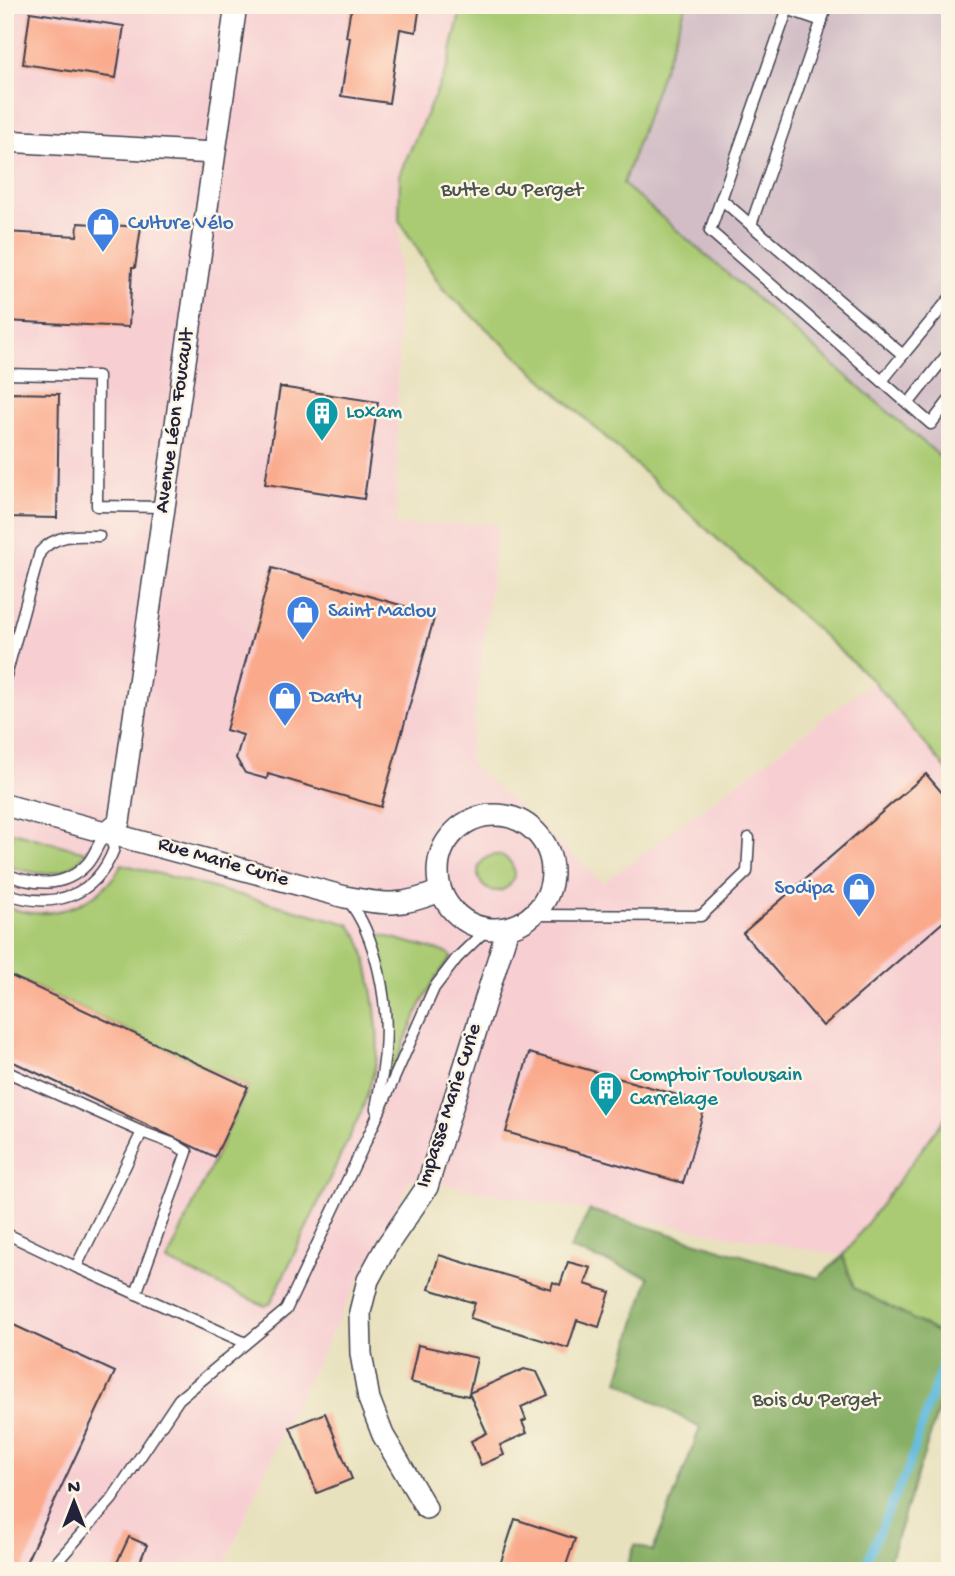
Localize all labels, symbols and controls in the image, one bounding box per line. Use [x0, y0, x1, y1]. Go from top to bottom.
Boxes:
park label: Butte du Perget [440, 179, 585, 204]
shop icon: Culture Vélo [84, 205, 122, 254]
place label: Culture Vélo [128, 212, 234, 237]
street label: Avenue Léon Foucault [151, 325, 202, 515]
building icon: Loxam [303, 394, 341, 443]
place label: Loxam [346, 401, 402, 426]
shop icon: Saint Maclou [284, 593, 322, 642]
place label: Saint Maclou [328, 600, 436, 625]
shop icon: Darty [266, 679, 304, 728]
place label: Darty [308, 686, 362, 711]
street label: Rue Marie Curie [155, 832, 292, 894]
shop icon: Sodipa [840, 870, 878, 919]
place label: Sodipa [775, 877, 835, 902]
street label: Impasse Marie Curie [412, 1020, 489, 1191]
place label: Comptoir Toulousain Carrelage [630, 1064, 802, 1113]
building icon: Comptoir Toulousain Carrelage [587, 1069, 625, 1118]
park label: Bois du Perget [751, 1389, 882, 1414]
north arrow [38, 1468, 108, 1538]
text: N [68, 1477, 80, 1500]

